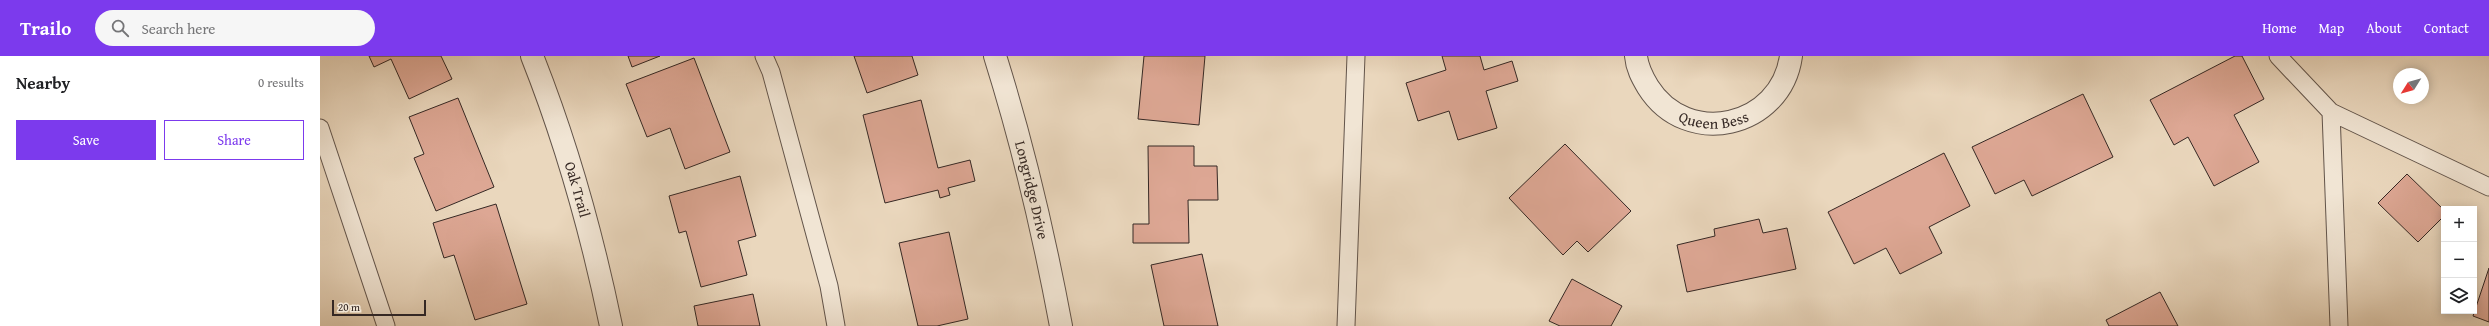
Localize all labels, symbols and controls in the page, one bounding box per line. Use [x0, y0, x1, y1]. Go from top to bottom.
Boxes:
search box [95, 10, 375, 46]
text: Trailo [20, 14, 71, 42]
icon: search [109, 17, 131, 39]
text: Search here [141, 18, 215, 39]
text: Home [2262, 18, 2297, 38]
text: Map [2319, 18, 2344, 38]
text: About [2366, 18, 2402, 38]
text: Contact [2424, 18, 2469, 38]
north arrow [2393, 68, 2429, 104]
text: Nearby [16, 70, 70, 95]
text: 0 results [258, 73, 304, 92]
street label: Queen Bess [1676, 106, 1752, 134]
button: Save [16, 120, 156, 160]
button: Share [164, 120, 304, 160]
street label: Longridge Drive [1010, 138, 1054, 241]
street label: Oak Trail [560, 159, 596, 220]
map controls [2441, 206, 2477, 314]
button: + [2441, 206, 2477, 242]
button: − [2441, 242, 2477, 278]
button: layers [2441, 278, 2477, 314]
scale bar [332, 298, 426, 317]
text: 20 m [338, 299, 360, 315]

